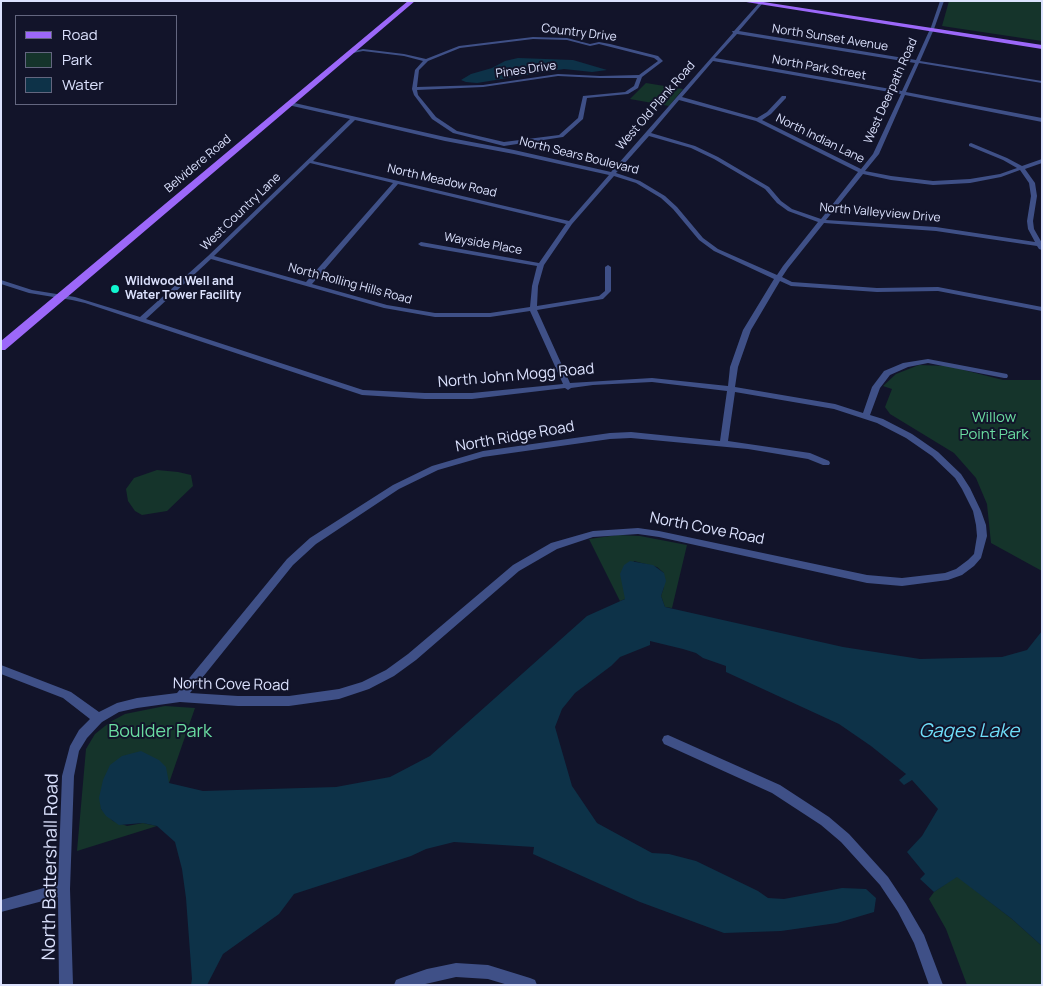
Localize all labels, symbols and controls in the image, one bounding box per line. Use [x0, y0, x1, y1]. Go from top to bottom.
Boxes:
legend [15, 15, 178, 105]
street label: Country Drive [541, 21, 617, 45]
street label: North Sunset Avenue [771, 22, 889, 54]
text: Road [62, 24, 98, 45]
street label: West Deerpath Road [861, 36, 921, 146]
text: Park [62, 49, 92, 70]
street label: North Park Street [771, 53, 867, 83]
street label: Pines Drive [495, 59, 557, 81]
street label: West Old Plank Road [614, 59, 698, 153]
text: Water [62, 74, 104, 95]
street label: North Indian Lane [773, 111, 867, 167]
street label: Belvidere Road [162, 132, 234, 196]
street label: North Sears Boulevard [518, 134, 640, 178]
street label: North Meadow Road [386, 161, 498, 201]
street label: West Country Lane [198, 170, 284, 254]
street label: North Valleyview Drive [819, 201, 941, 225]
street label: Wayside Place [443, 230, 523, 258]
street label: North Rolling Hills Road [287, 261, 413, 307]
place label: Wildwood Well and Water Tower Facility [125, 275, 241, 303]
marker: Wildwood Well and Water Tower Facility [109, 283, 121, 295]
street label: North John Mogg Road [437, 360, 595, 392]
park label: Willow Point Park [959, 409, 1029, 444]
street label: North Ridge Road [454, 418, 576, 456]
street label: North Cove Road [648, 509, 766, 549]
street label: North Cove Road [173, 675, 289, 695]
park label: Boulder Park [108, 721, 212, 743]
water label: Gages Lake [919, 721, 1019, 743]
street label: North Battershall Road [39, 773, 63, 961]

